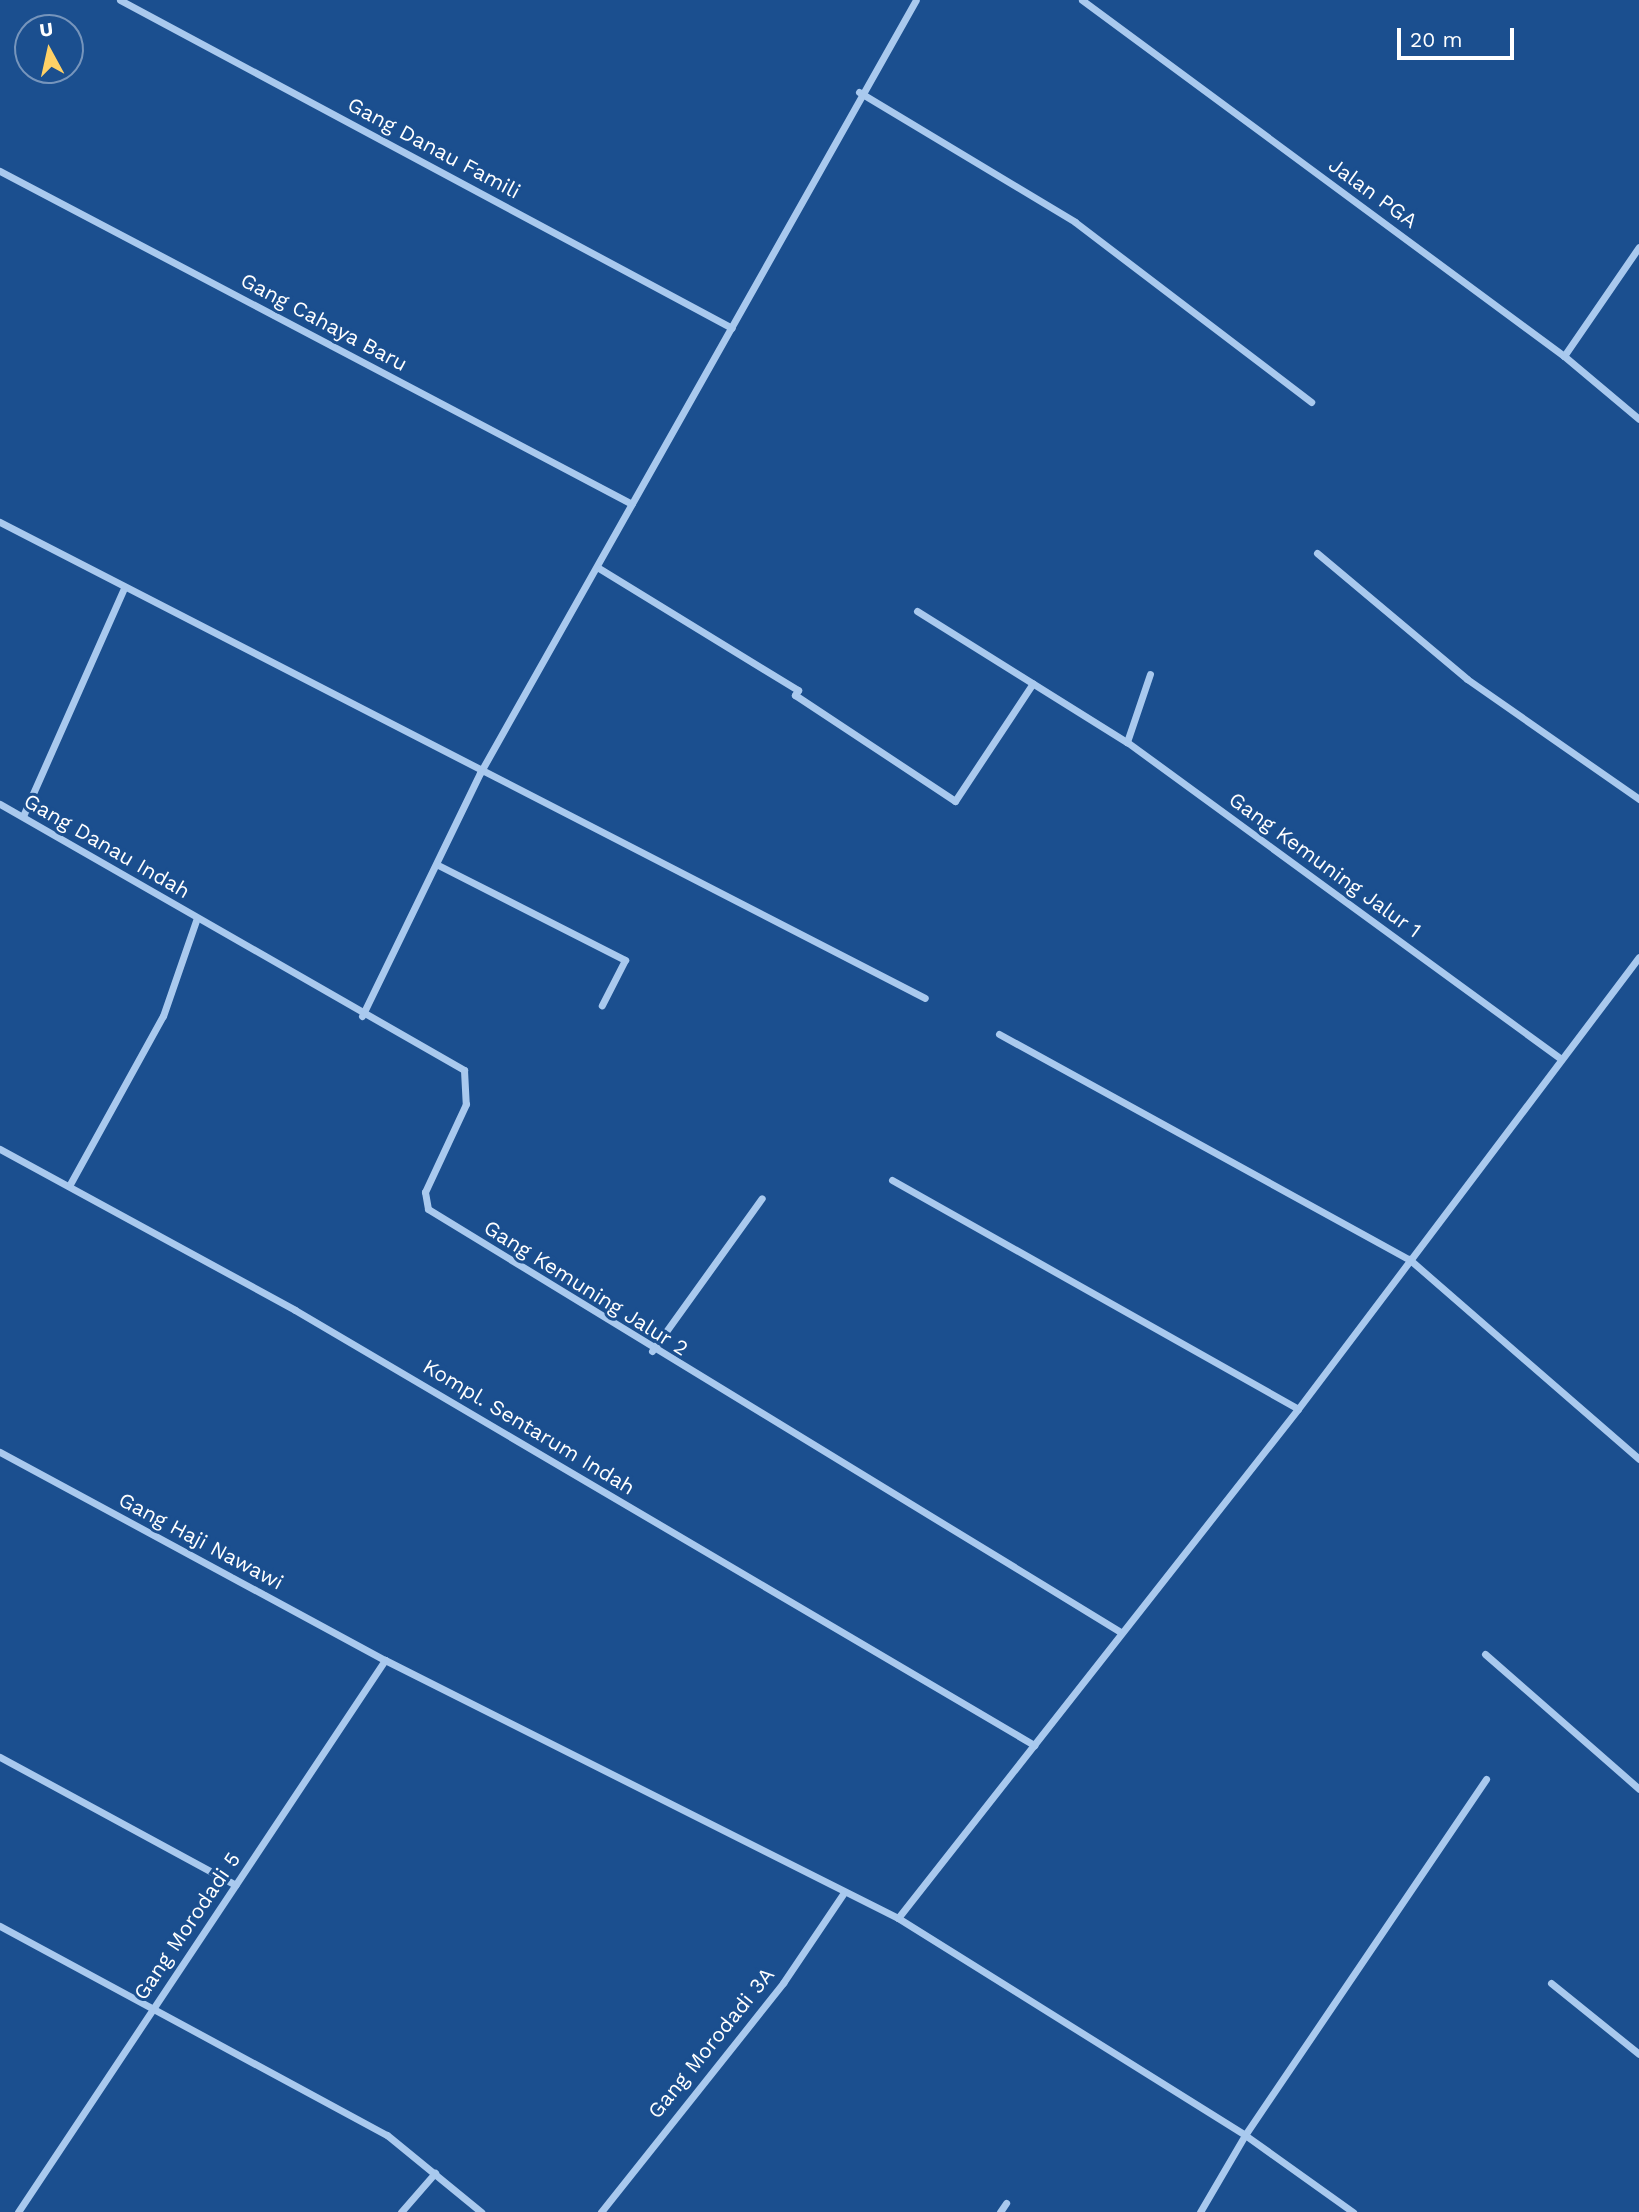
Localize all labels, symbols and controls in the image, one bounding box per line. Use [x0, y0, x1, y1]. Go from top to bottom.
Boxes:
north arrow [14, 14, 84, 84]
scale bar [1401, 14, 1518, 58]
text: U [38, 17, 55, 42]
text: 20 m [1410, 27, 1462, 52]
street label: Gang Danau Famili [343, 92, 525, 204]
street label: Jalan PGA [1324, 152, 1422, 234]
street label: Gang Cahaya Baru [236, 267, 412, 377]
street label: Gang Kemuning Jalur 1 [1223, 786, 1427, 944]
street label: Gang Danau Indah [19, 788, 195, 904]
street label: Gang Kemuning Jalur 2 [479, 1215, 693, 1361]
street label: Kompl. Sentarum Indah [418, 1354, 640, 1500]
street label: Gang Haji Nawawi [114, 1487, 288, 1595]
street label: Gang Morodadi 5 [128, 1847, 246, 2005]
street label: Gang Morodadi 3A [642, 1963, 780, 2123]

